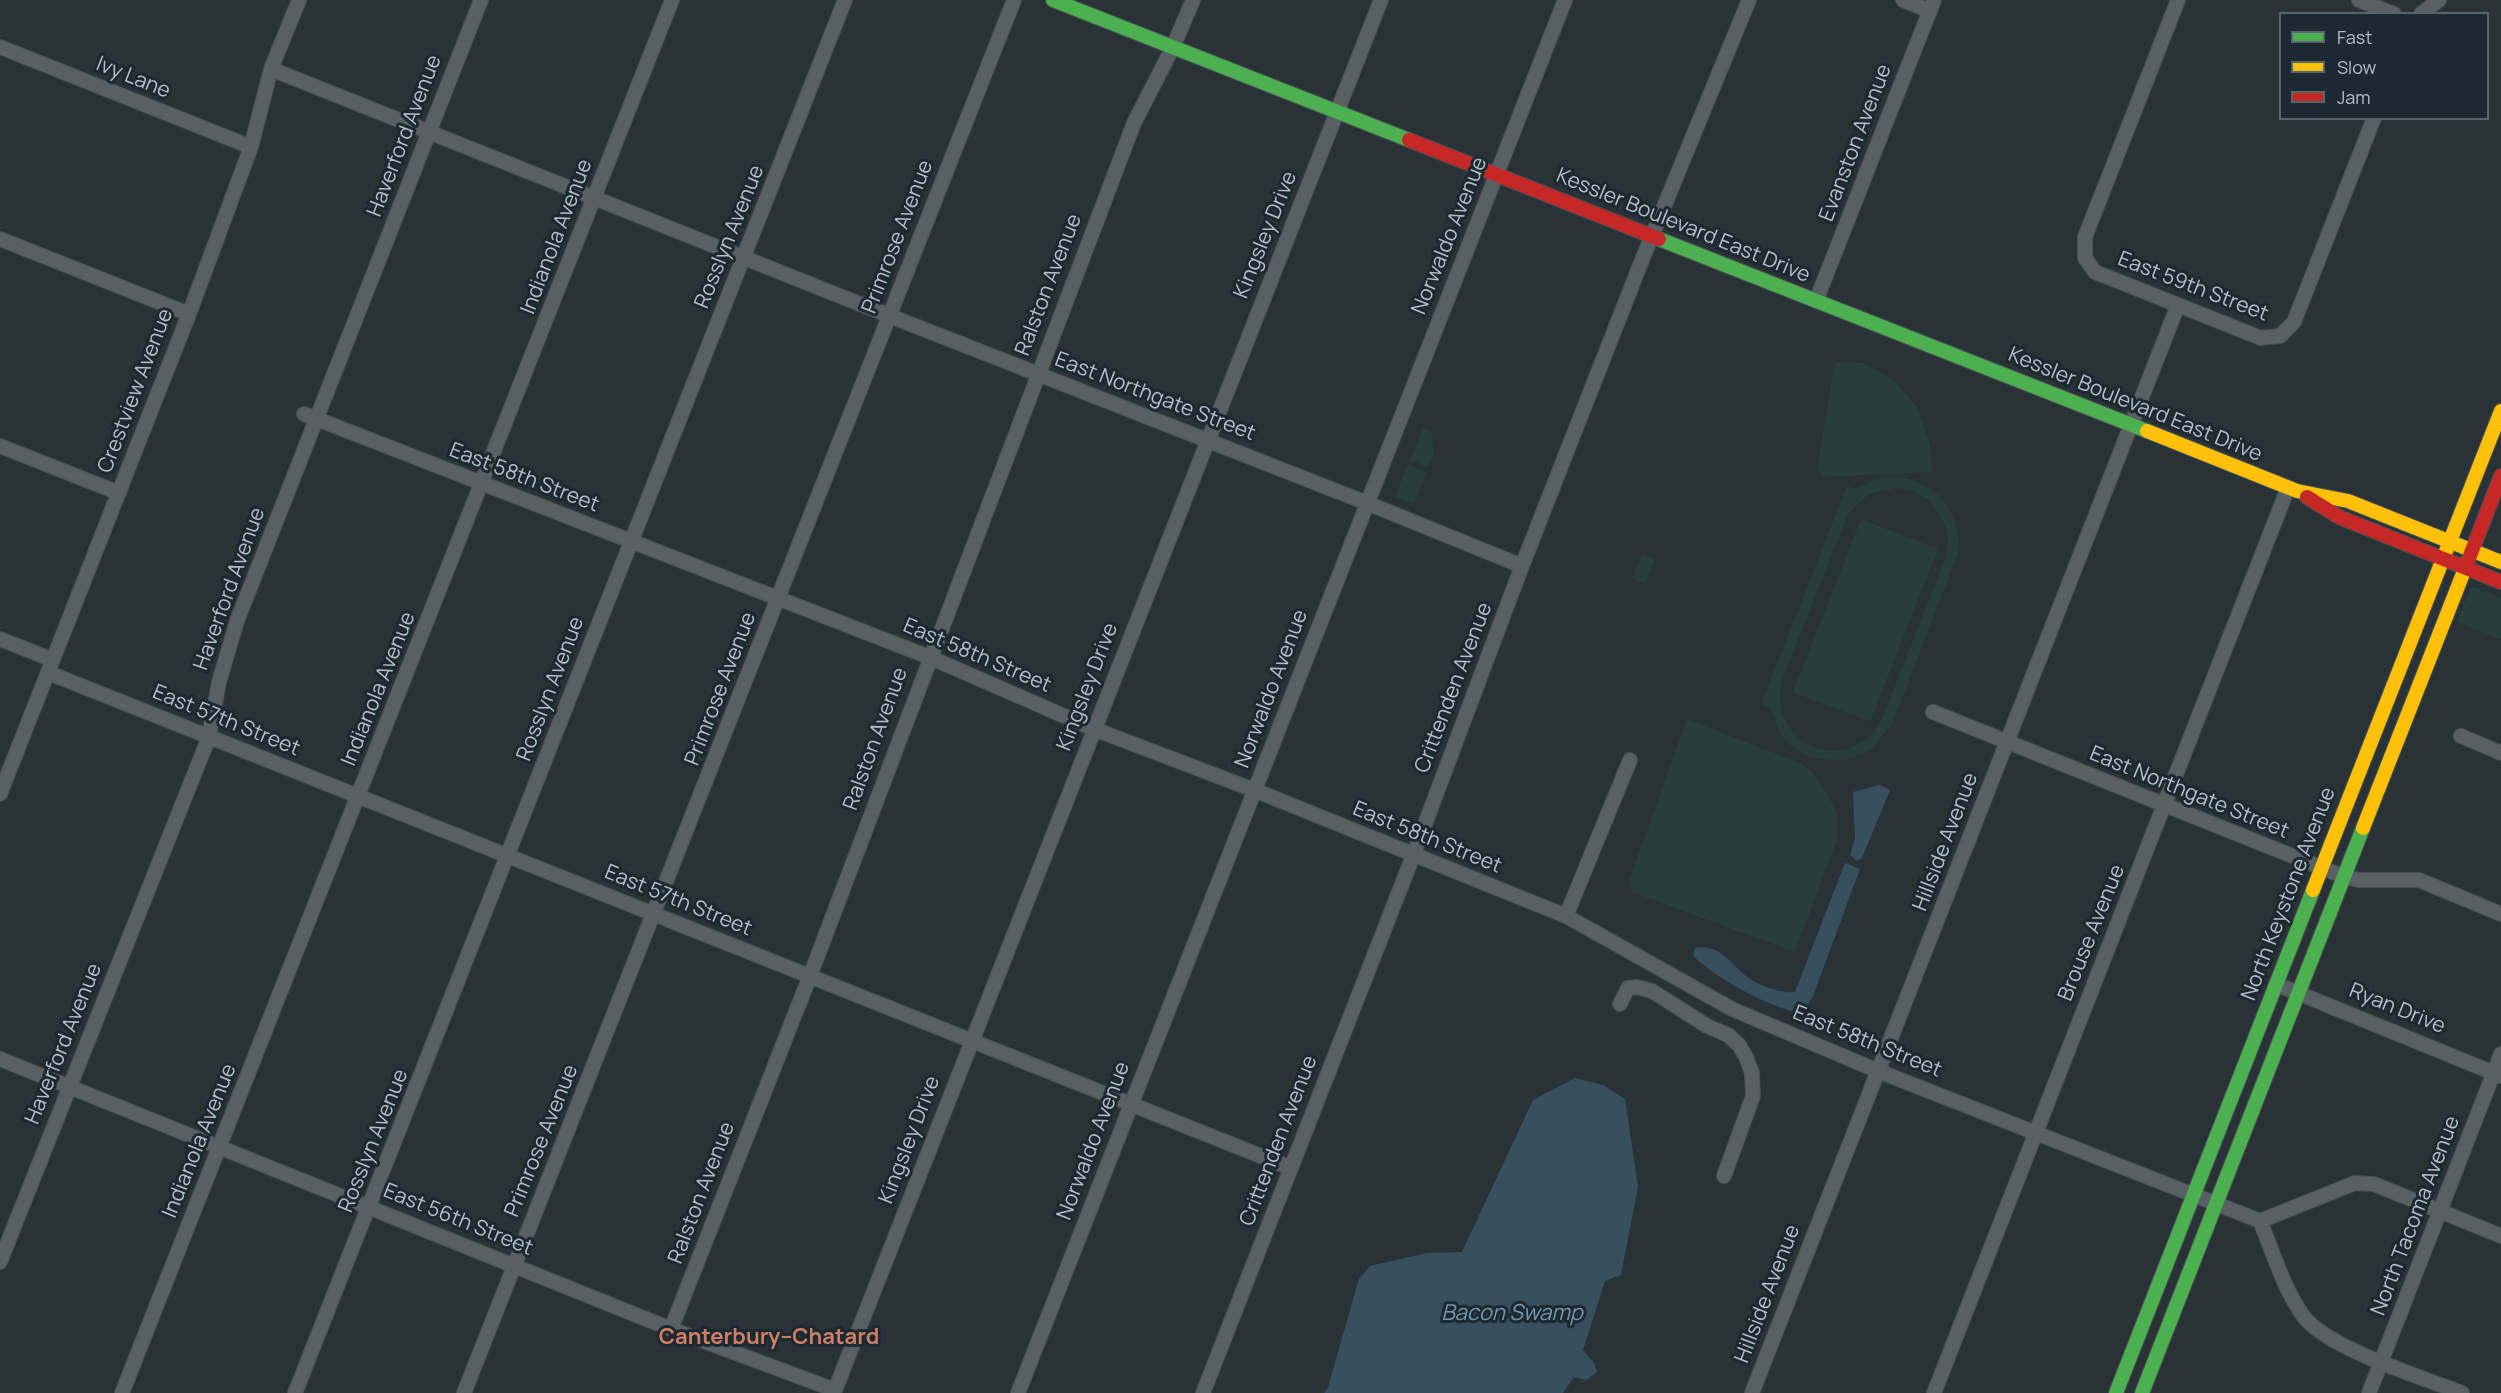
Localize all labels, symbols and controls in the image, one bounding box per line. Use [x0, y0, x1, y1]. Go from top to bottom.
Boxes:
legend [2279, 12, 2489, 120]
text: Fast [2337, 25, 2372, 49]
street label: Ivy Lane [92, 52, 174, 104]
street label: Haverford Avenue [363, 52, 447, 220]
text: Slow [2337, 55, 2376, 79]
street label: Evanston Avenue [1814, 61, 1898, 225]
text: Jam [2337, 85, 2371, 109]
street label: Norwaldo Avenue [1407, 154, 1493, 318]
street label: Indianola Avenue [516, 156, 598, 318]
street label: Primrose Avenue [857, 157, 939, 317]
street label: Rosslyn Avenue [690, 162, 770, 312]
street label: Kessler Boulevard East Drive [1552, 163, 1814, 289]
street label: Kingsley Drive [1229, 168, 1303, 302]
street label: Ralston Avenue [1010, 211, 1088, 359]
street label: East 59th Street [2114, 247, 2272, 327]
street label: Crestview Avenue [93, 305, 179, 477]
street label: Kessler Boulevard East Drive [2004, 342, 2266, 468]
street label: East Northgate Street [1051, 347, 1259, 447]
street label: East 58th Street [446, 438, 602, 518]
street label: Haverford Avenue [189, 504, 271, 674]
street label: Crittenden Avenue [1410, 599, 1498, 777]
street label: Norwaldo Avenue [1230, 606, 1314, 772]
street label: Indianola Avenue [337, 608, 421, 770]
street label: Primrose Avenue [680, 609, 762, 769]
street label: Rosslyn Avenue [512, 613, 590, 765]
street label: East 58th Street [899, 613, 1055, 699]
street label: Kingsley Drive [1052, 620, 1124, 754]
street label: Ralston Avenue [839, 664, 913, 814]
street label: East 57th Street [149, 680, 303, 762]
street label: East Northgate Street [2086, 741, 2292, 845]
street label: Hillside Avenue [1908, 769, 1984, 915]
street label: North Keystone Avenue [2237, 784, 2341, 1004]
street label: East 58th Street [1349, 797, 1505, 879]
street label: East 57th Street [601, 860, 755, 942]
street label: Brouse Avenue [2053, 861, 2131, 1005]
street label: Haverford Avenue [20, 960, 108, 1128]
street label: Ryan Drive [2345, 978, 2449, 1040]
street label: East 58th Street [1789, 1001, 1945, 1083]
street label: Crittenden Avenue [1235, 1052, 1323, 1230]
street label: Norwaldo Avenue [1052, 1058, 1136, 1224]
street label: Indianola Avenue [158, 1060, 242, 1222]
street label: Primrose Avenue [500, 1061, 584, 1221]
street label: Rosslyn Avenue [334, 1066, 414, 1216]
street label: Kingsley Drive [874, 1073, 946, 1207]
street label: North Tacoma Avenue [2366, 1113, 2466, 1319]
street label: Ralston Avenue [663, 1119, 741, 1267]
street label: East 56th Street [379, 1179, 537, 1261]
street label: Hillside Avenue [1730, 1221, 1806, 1367]
water label: Bacon Swamp [1441, 1301, 1583, 1327]
district label: Canterbury–Chatard [659, 1325, 879, 1351]

